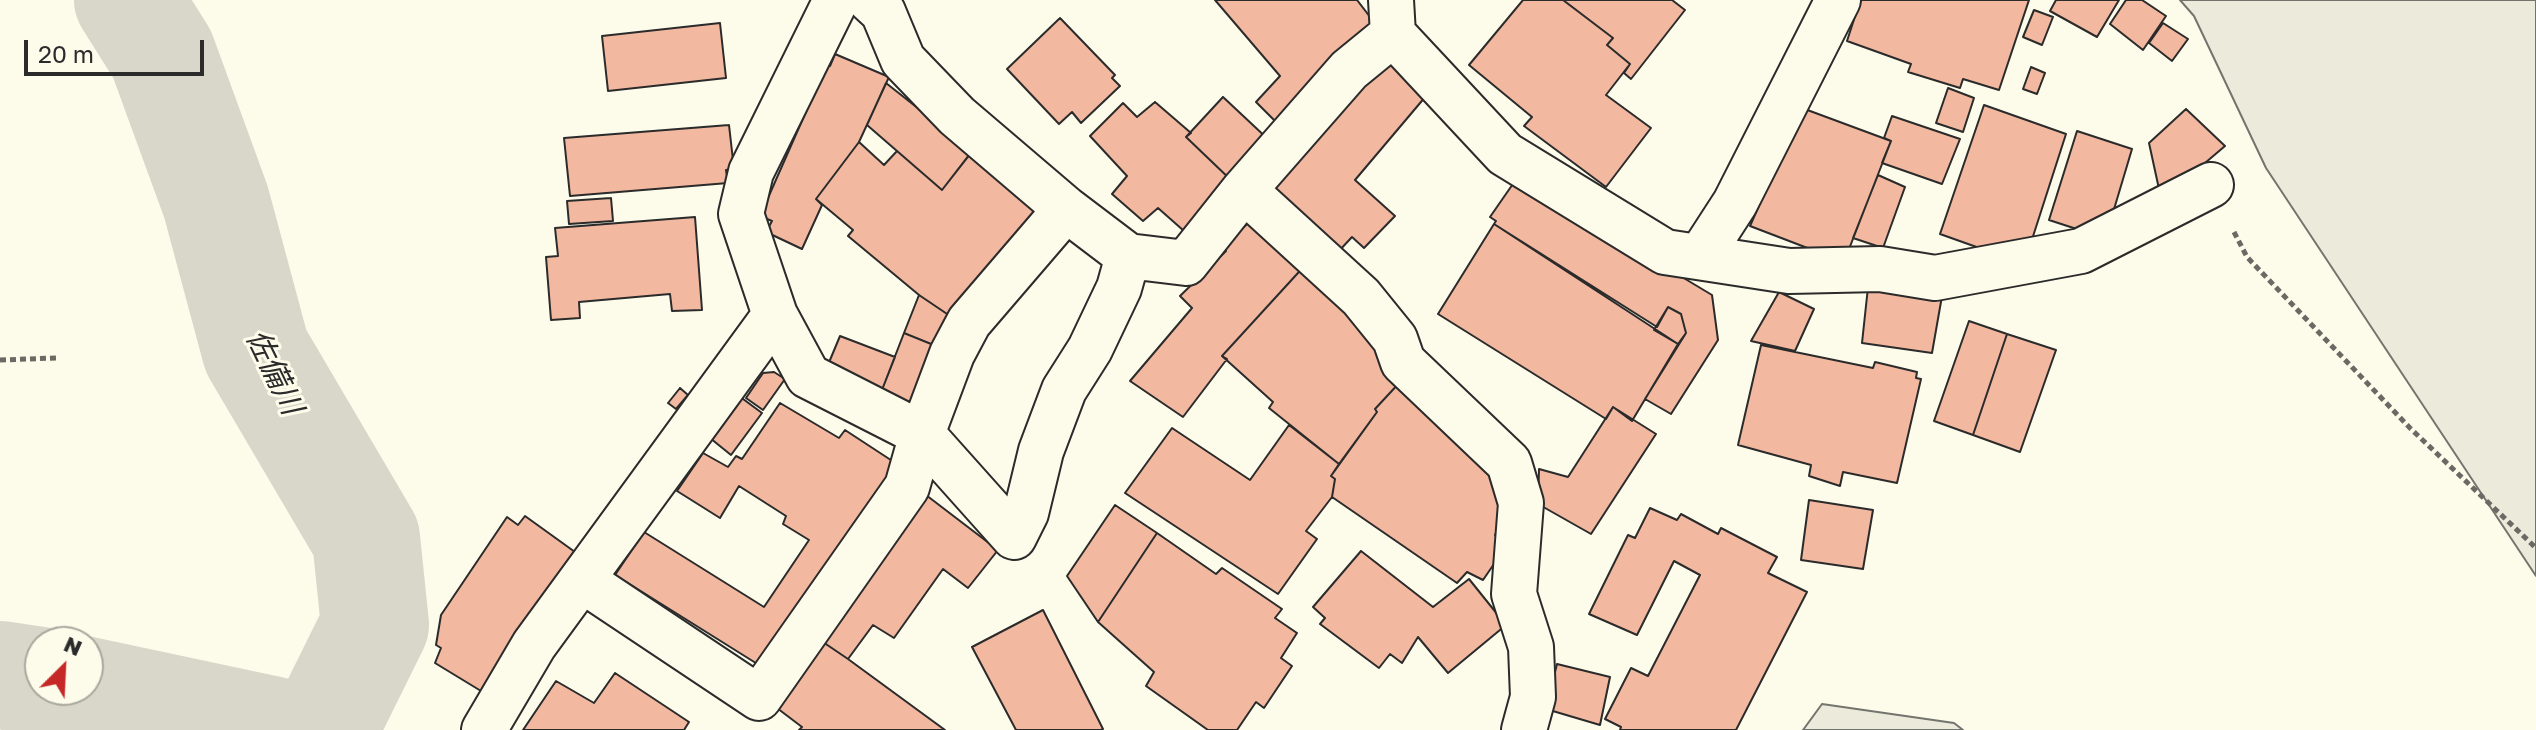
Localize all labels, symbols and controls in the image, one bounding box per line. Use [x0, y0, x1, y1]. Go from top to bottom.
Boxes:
scale bar [28, 24, 208, 74]
text: 20 m [38, 39, 94, 68]
water label: 佐備川 [238, 324, 310, 420]
north arrow [24, 626, 104, 706]
text: N [60, 630, 86, 661]

